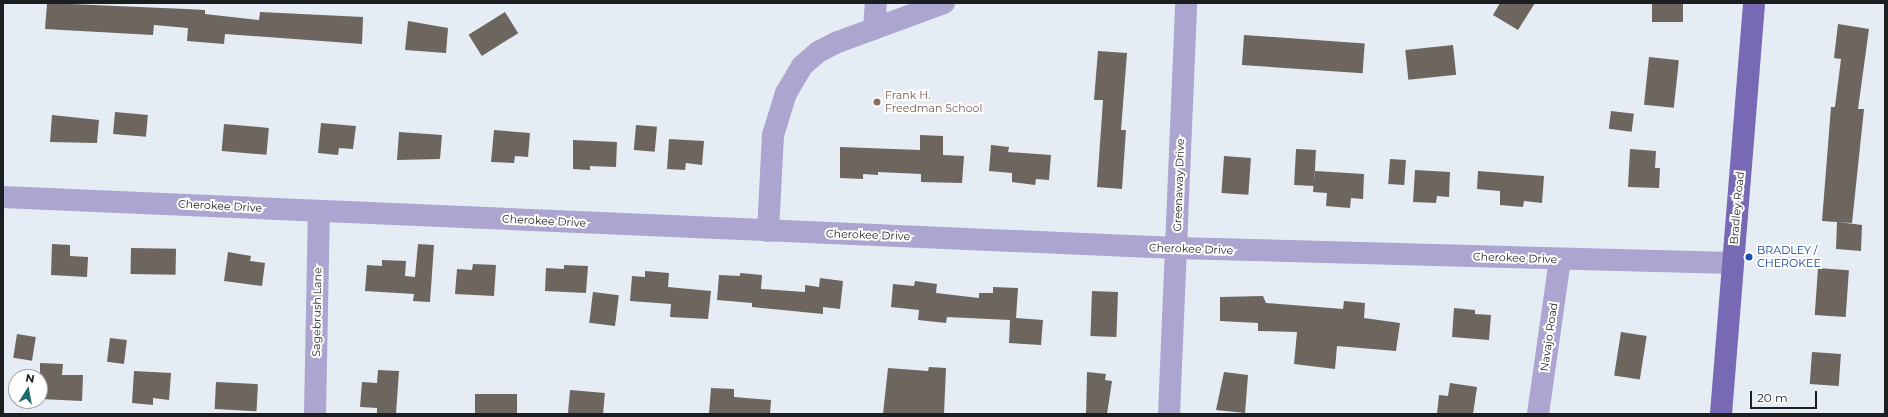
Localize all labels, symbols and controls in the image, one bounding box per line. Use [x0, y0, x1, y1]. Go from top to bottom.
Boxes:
place label: Frank H. Freedman School [885, 89, 982, 115]
marker: Frank H. Freedman School [872, 97, 882, 107]
street label: Greenaway Drive [1171, 138, 1187, 232]
street label: Bradley Road [1727, 171, 1747, 245]
street label: Cherokee Drive [178, 197, 262, 215]
street label: Cherokee Drive [502, 212, 586, 230]
street label: Cherokee Drive [826, 227, 910, 243]
street label: Cherokee Drive [1149, 241, 1233, 257]
place label: BRADLEY / CHEROKEE [1757, 244, 1821, 270]
street label: Cherokee Drive [1473, 250, 1557, 266]
marker: BRADLEY / CHEROKEE [1744, 252, 1754, 262]
street label: Sagebrush Lane [310, 267, 324, 357]
street label: Navajo Road [1538, 302, 1560, 372]
north arrow [8, 369, 48, 409]
text: N [24, 370, 36, 386]
scale bar [1752, 383, 1819, 409]
text: 20 m [1757, 390, 1788, 405]

